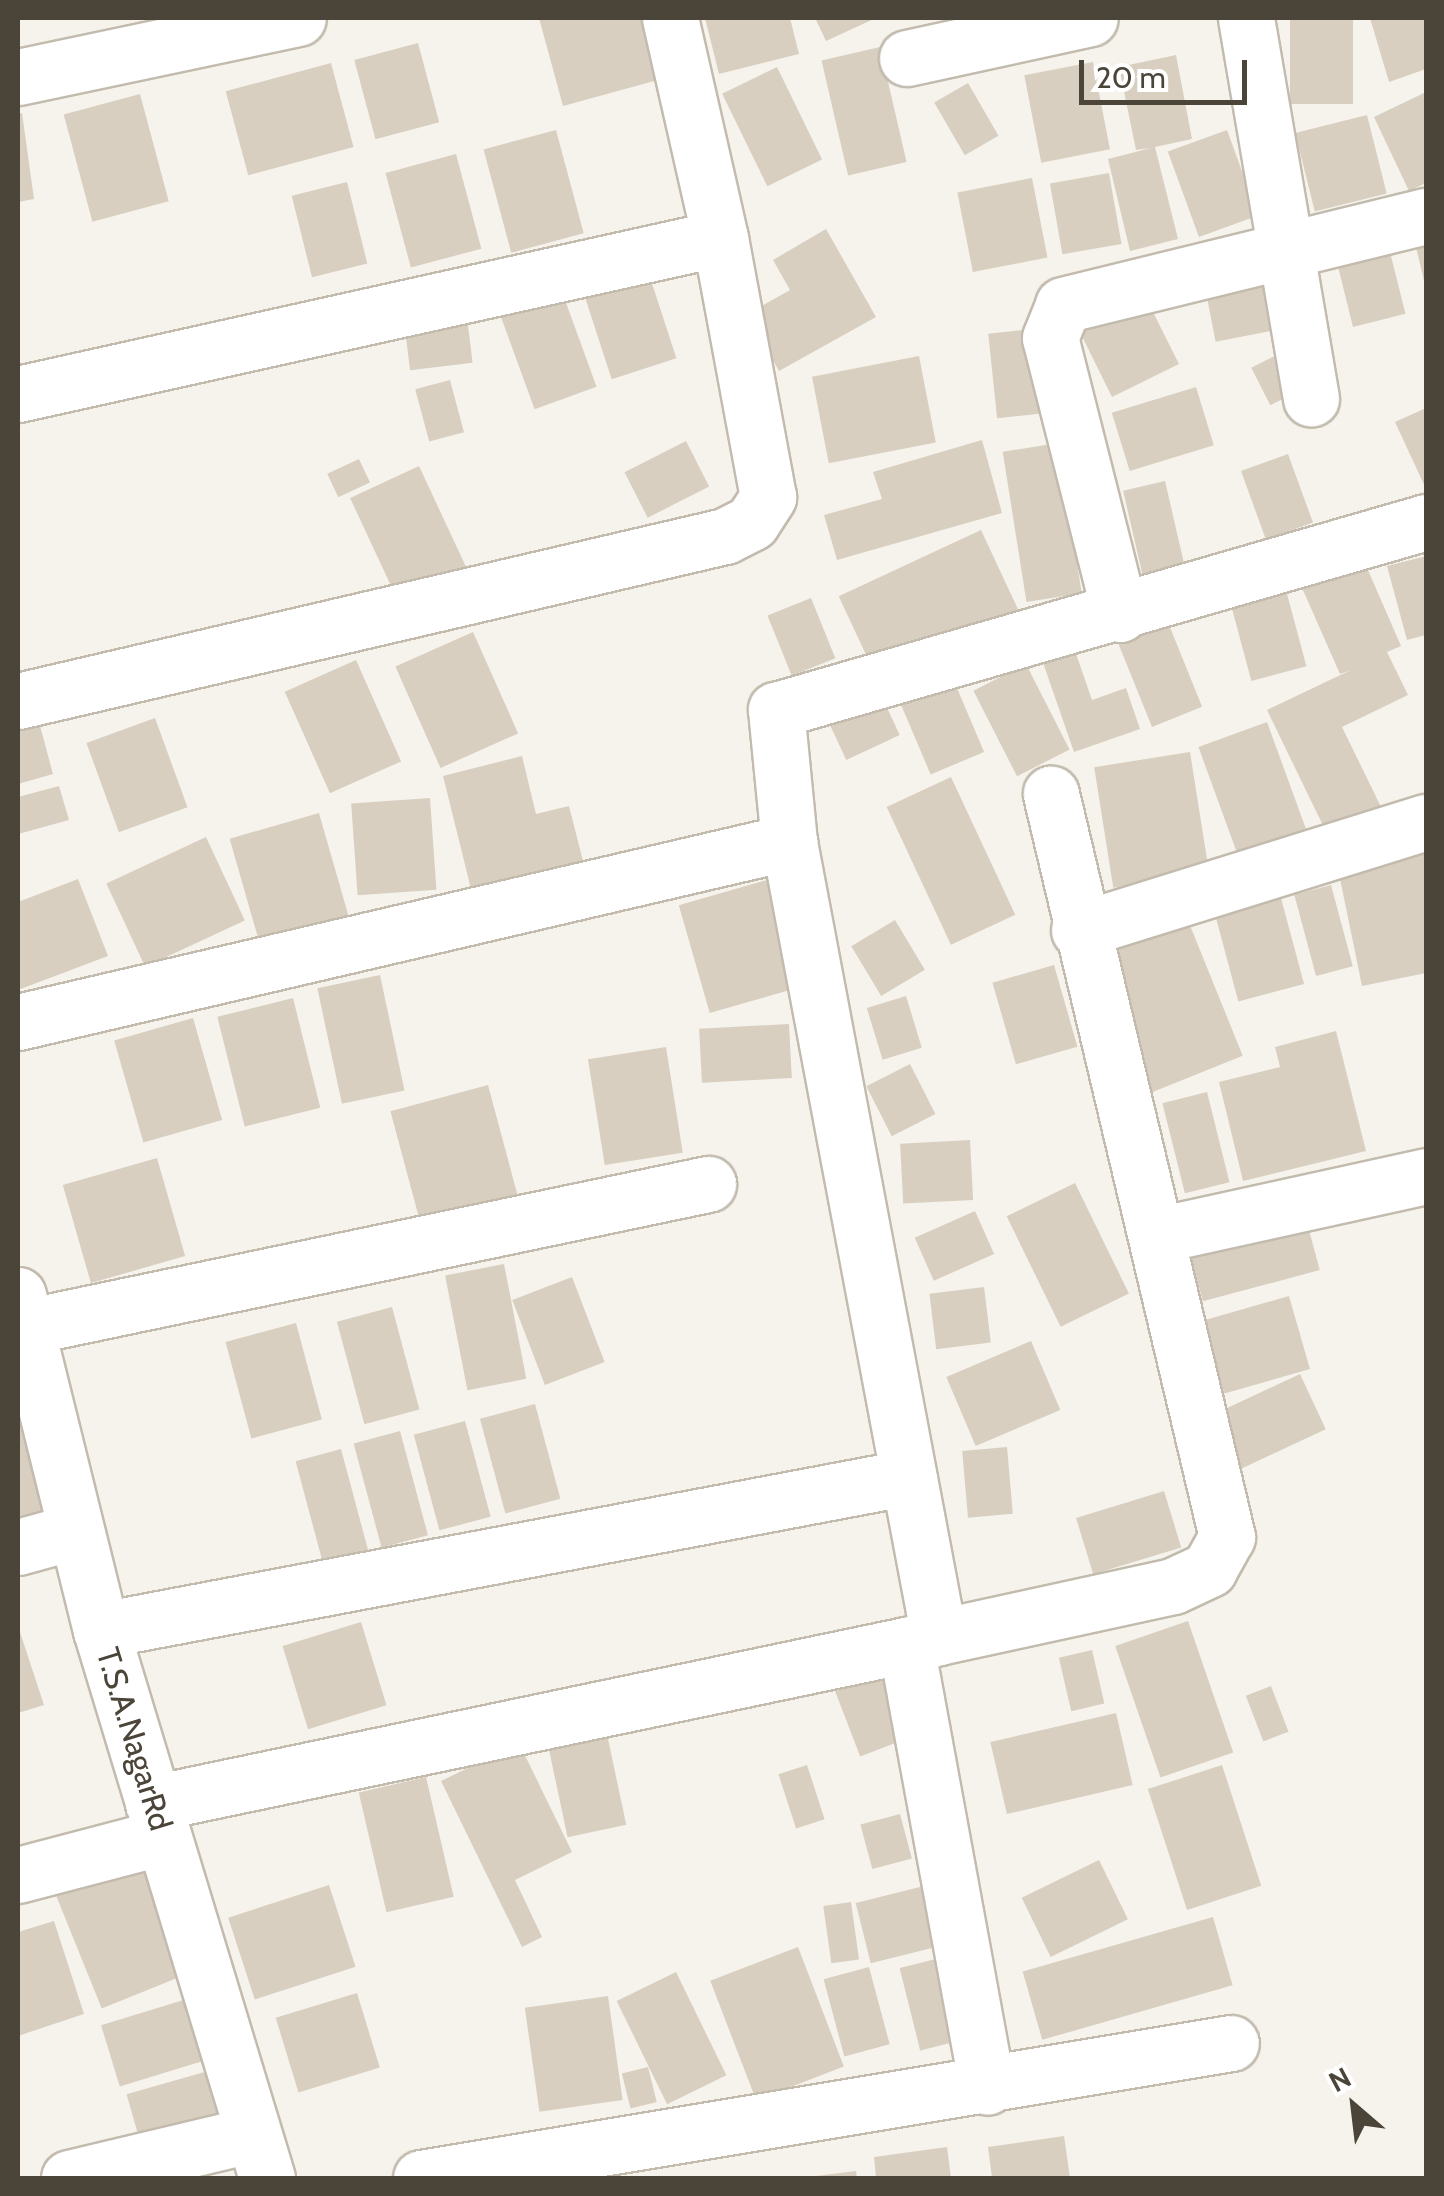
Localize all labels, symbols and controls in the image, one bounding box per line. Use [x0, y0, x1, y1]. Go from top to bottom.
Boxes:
scale bar [1084, 40, 1252, 102]
text: 20 m [1096, 59, 1166, 96]
street label: T.S.A.NagarRd [88, 1643, 180, 1835]
north arrow [1304, 2056, 1404, 2156]
text: N [1323, 2060, 1357, 2099]

